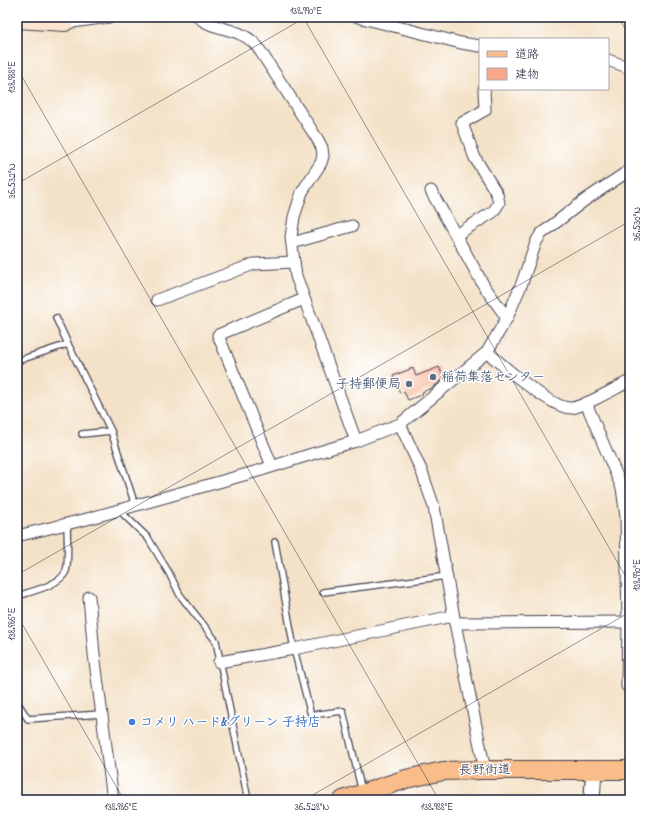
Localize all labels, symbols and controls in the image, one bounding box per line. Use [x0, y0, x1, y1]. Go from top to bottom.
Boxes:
text: 138.990°E [290, 4, 322, 19]
legend [479, 38, 609, 90]
text: 道路 [515, 46, 539, 64]
text: 138.988°E [5, 61, 20, 93]
text: 建物 [515, 66, 539, 84]
text: 36.532°N [5, 163, 20, 198]
text: 36.530°N [630, 207, 645, 241]
place label: 稲荷集落センター [441, 368, 545, 387]
marker: 稲荷集落センター [428, 372, 438, 382]
place label: 子持郵便局 [336, 375, 401, 394]
marker: 子持郵便局 [404, 379, 414, 389]
text: 138.990°E [630, 559, 645, 591]
text: 138.986°E [5, 608, 20, 641]
place label: コメリ ハード&グリーン 子持店 [140, 713, 321, 732]
marker: コメリ ハード&グリーン 子持店 [127, 717, 137, 727]
street label: 長野街道 [459, 760, 511, 780]
text: 138.986°E [105, 800, 138, 815]
text: 36.528°N [295, 800, 329, 815]
text: 138.988°E [421, 800, 453, 815]

